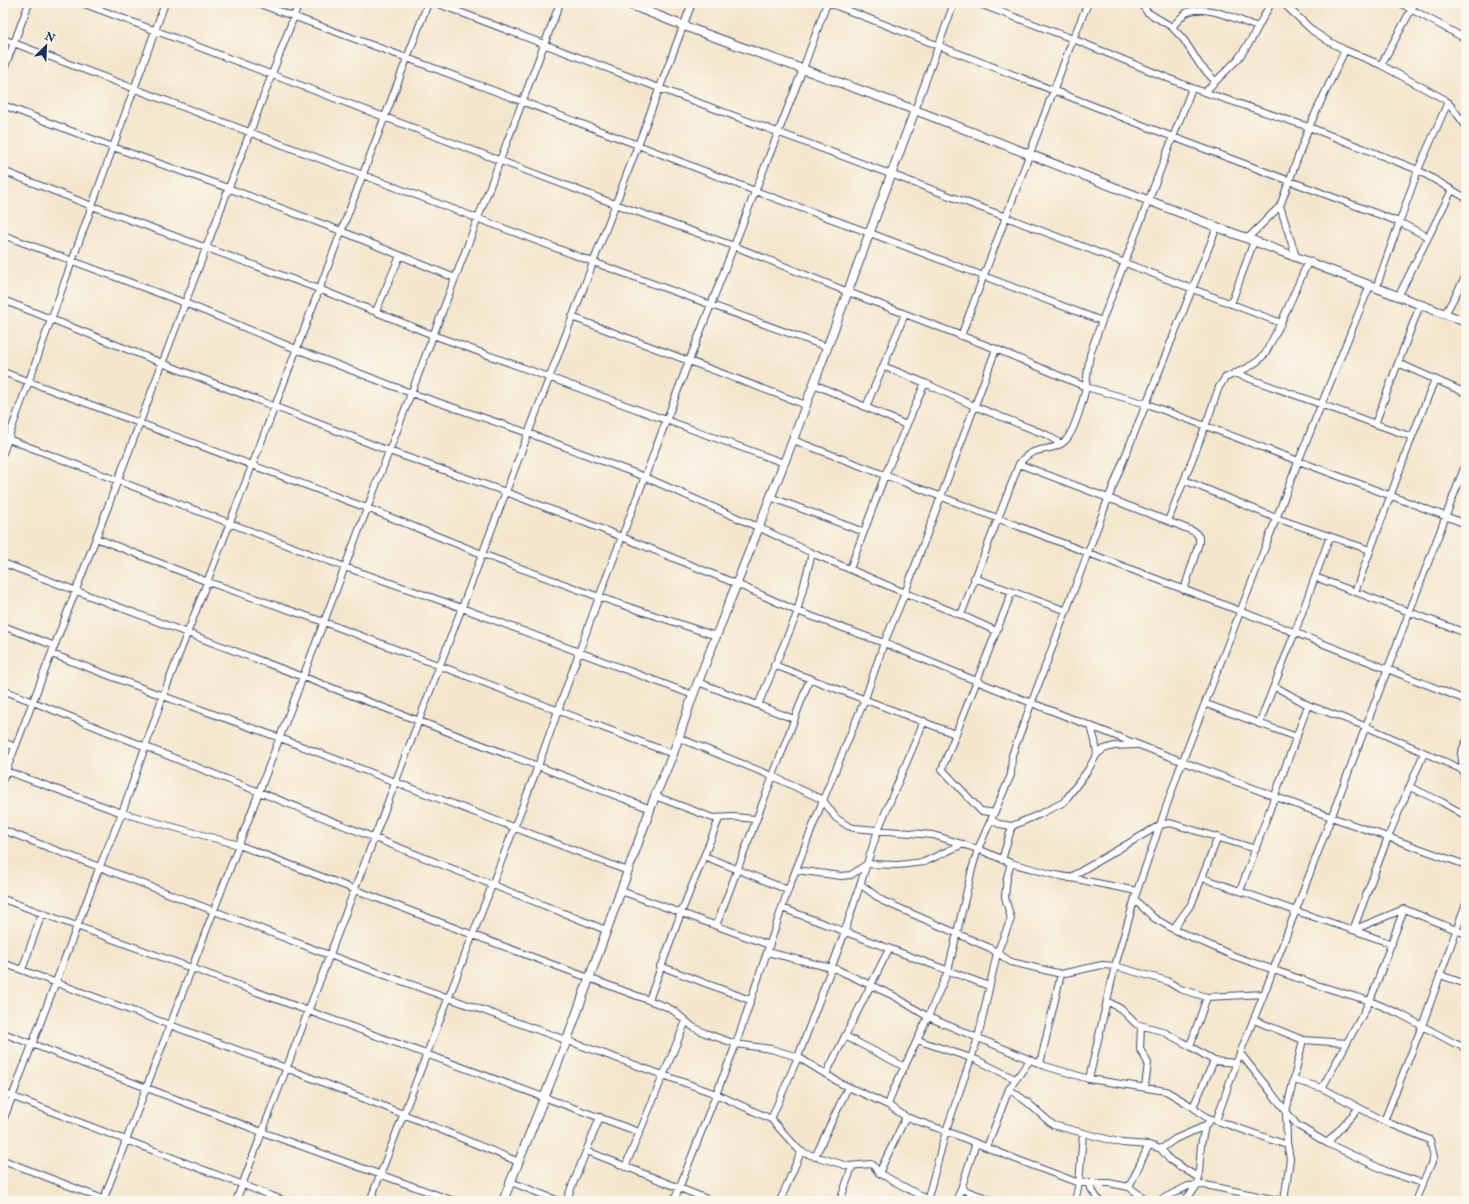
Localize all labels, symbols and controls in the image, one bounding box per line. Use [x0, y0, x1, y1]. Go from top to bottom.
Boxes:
north arrow [26, 26, 66, 66]
text: N [42, 29, 58, 46]

